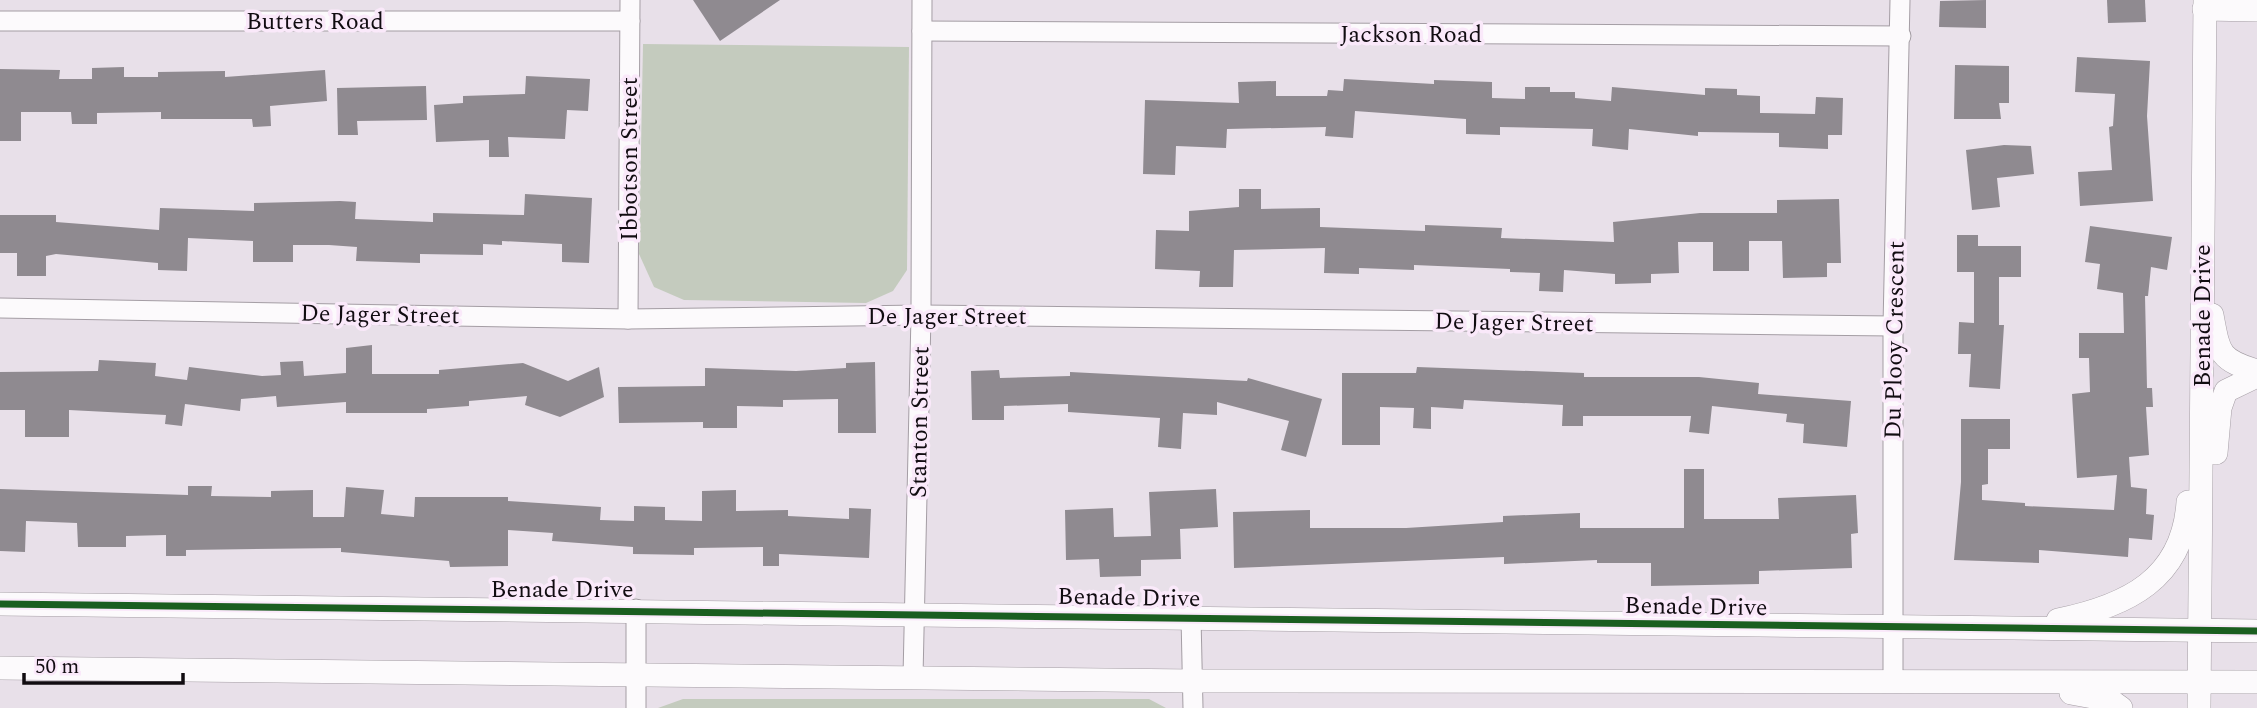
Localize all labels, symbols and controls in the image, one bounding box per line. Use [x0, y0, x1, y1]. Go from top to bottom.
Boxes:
street label: Butters Road [246, 4, 384, 40]
street label: Jackson Road [1340, 17, 1482, 53]
street label: Ibbotson Street [612, 77, 648, 241]
street label: Du Plooy Crescent [1875, 240, 1915, 440]
street label: Benade Drive [2185, 244, 2221, 388]
street label: De Jager Street [300, 296, 460, 334]
street label: De Jager Street [867, 299, 1027, 335]
street label: De Jager Street [1434, 304, 1594, 342]
street label: Stanton Street [901, 346, 939, 498]
street label: Benade Drive [490, 572, 634, 608]
street label: Benade Drive [1057, 579, 1201, 617]
street label: Benade Drive [1624, 588, 1768, 626]
scale bar [24, 642, 184, 686]
text: 50 m [35, 651, 79, 683]

